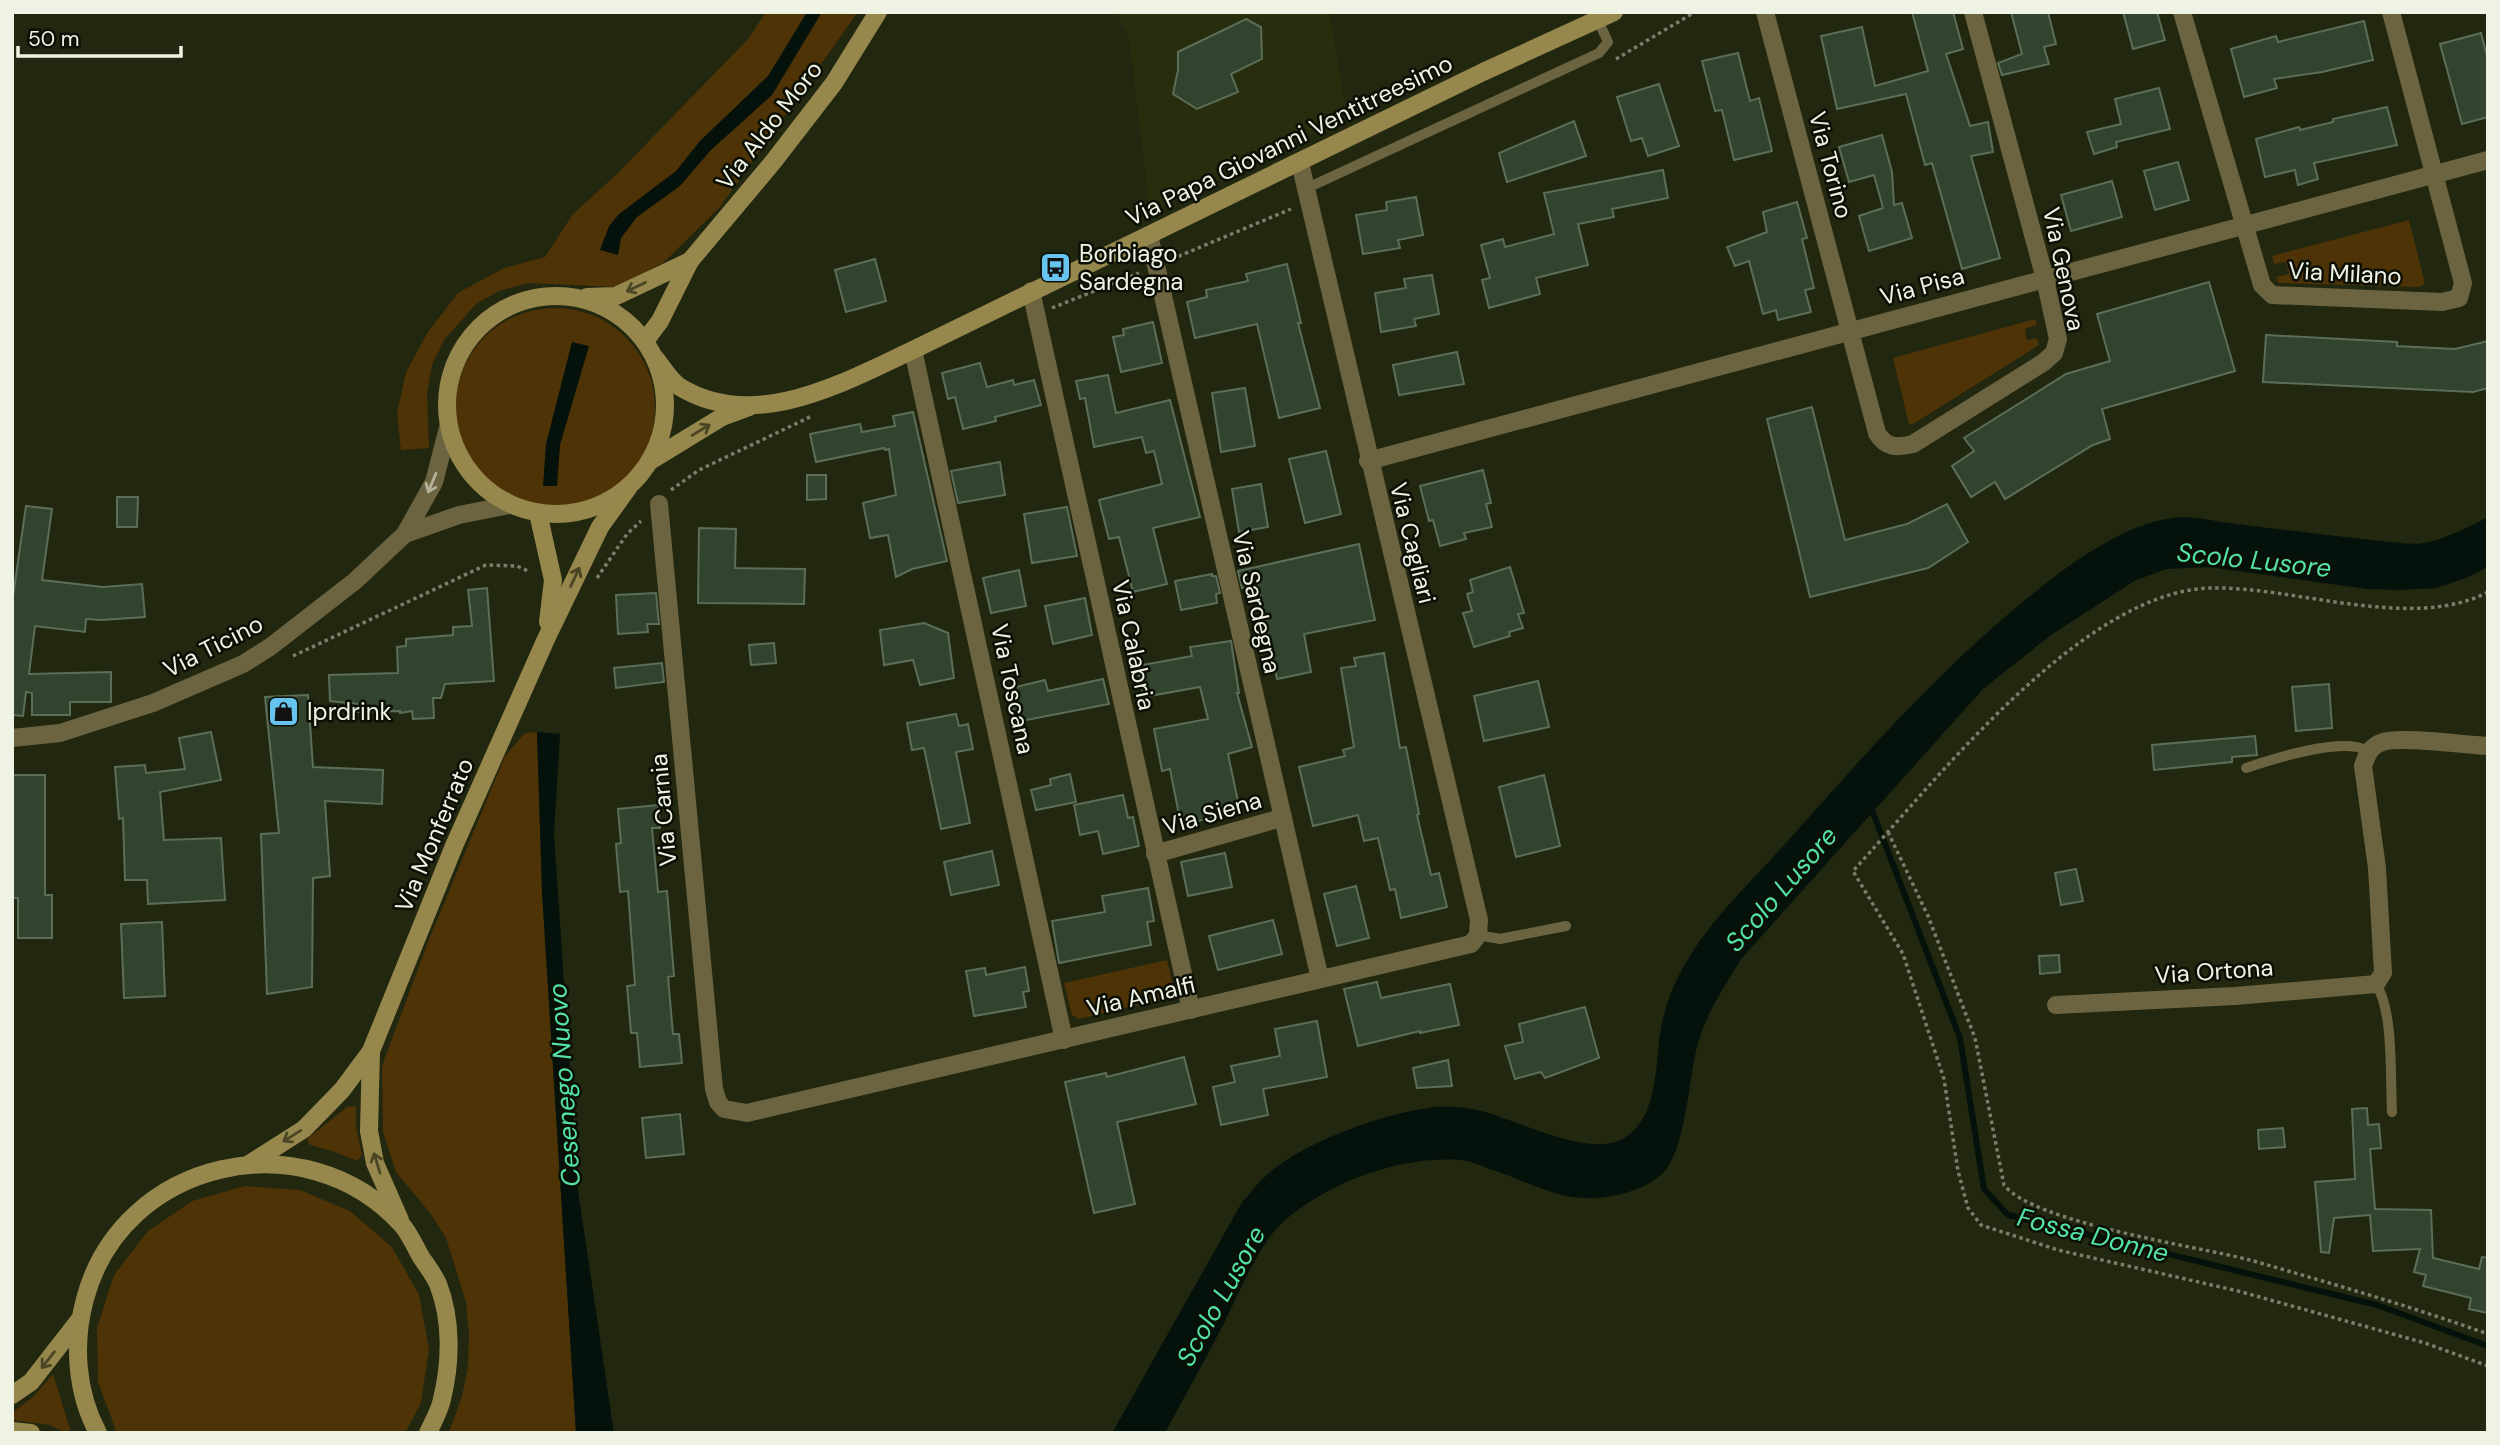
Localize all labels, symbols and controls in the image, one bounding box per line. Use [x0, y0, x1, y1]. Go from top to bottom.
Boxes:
scale bar [18, 14, 180, 58]
text: 50 m [28, 25, 79, 53]
street label: Via Papa Giovanni Ventitreesimo [1120, 47, 1458, 233]
street label: Via Aldo Moro [709, 54, 829, 196]
street label: Via Torino [1802, 108, 1860, 222]
street label: Via Genova [2036, 204, 2092, 334]
place label: Borbiago Sardegna [1079, 238, 1183, 297]
bus stop icon: Borbiago Sardegna [1039, 250, 1073, 284]
street label: Via Milano [2287, 255, 2403, 291]
street label: Via Pisa [1876, 260, 1968, 312]
one-way arrow [626, 281, 647, 295]
one-way arrow [690, 423, 710, 437]
one-way arrow [425, 472, 438, 493]
street label: Via Cagliari [1383, 479, 1443, 607]
street label: Via Sardegna [1226, 528, 1288, 676]
water label: Scolo Lusore [2175, 535, 2333, 585]
one-way arrow [569, 567, 582, 588]
street label: Via Calabria [1105, 577, 1163, 713]
street label: Via Ticino [158, 608, 268, 684]
street label: Via Toscana [984, 621, 1042, 757]
shop icon: Iprdrink [267, 694, 301, 728]
place label: Iprdrink [307, 696, 392, 727]
street label: Via Carnia [643, 752, 683, 868]
street label: Via Monferrato [388, 753, 480, 917]
street label: Via Siena [1159, 784, 1265, 842]
water label: Scolo Lusore [1717, 819, 1845, 959]
street label: Via Ortona [2154, 951, 2274, 991]
street label: Via Amalfi [1084, 968, 1198, 1024]
water label: Cesenego Nuovo [540, 982, 588, 1188]
one-way arrow [282, 1130, 302, 1144]
one-way arrow [369, 1153, 382, 1175]
water label: Fossa Donne [2014, 1200, 2172, 1270]
water label: Scolo Lusore [1169, 1220, 1273, 1372]
one-way arrow [41, 1350, 56, 1368]

